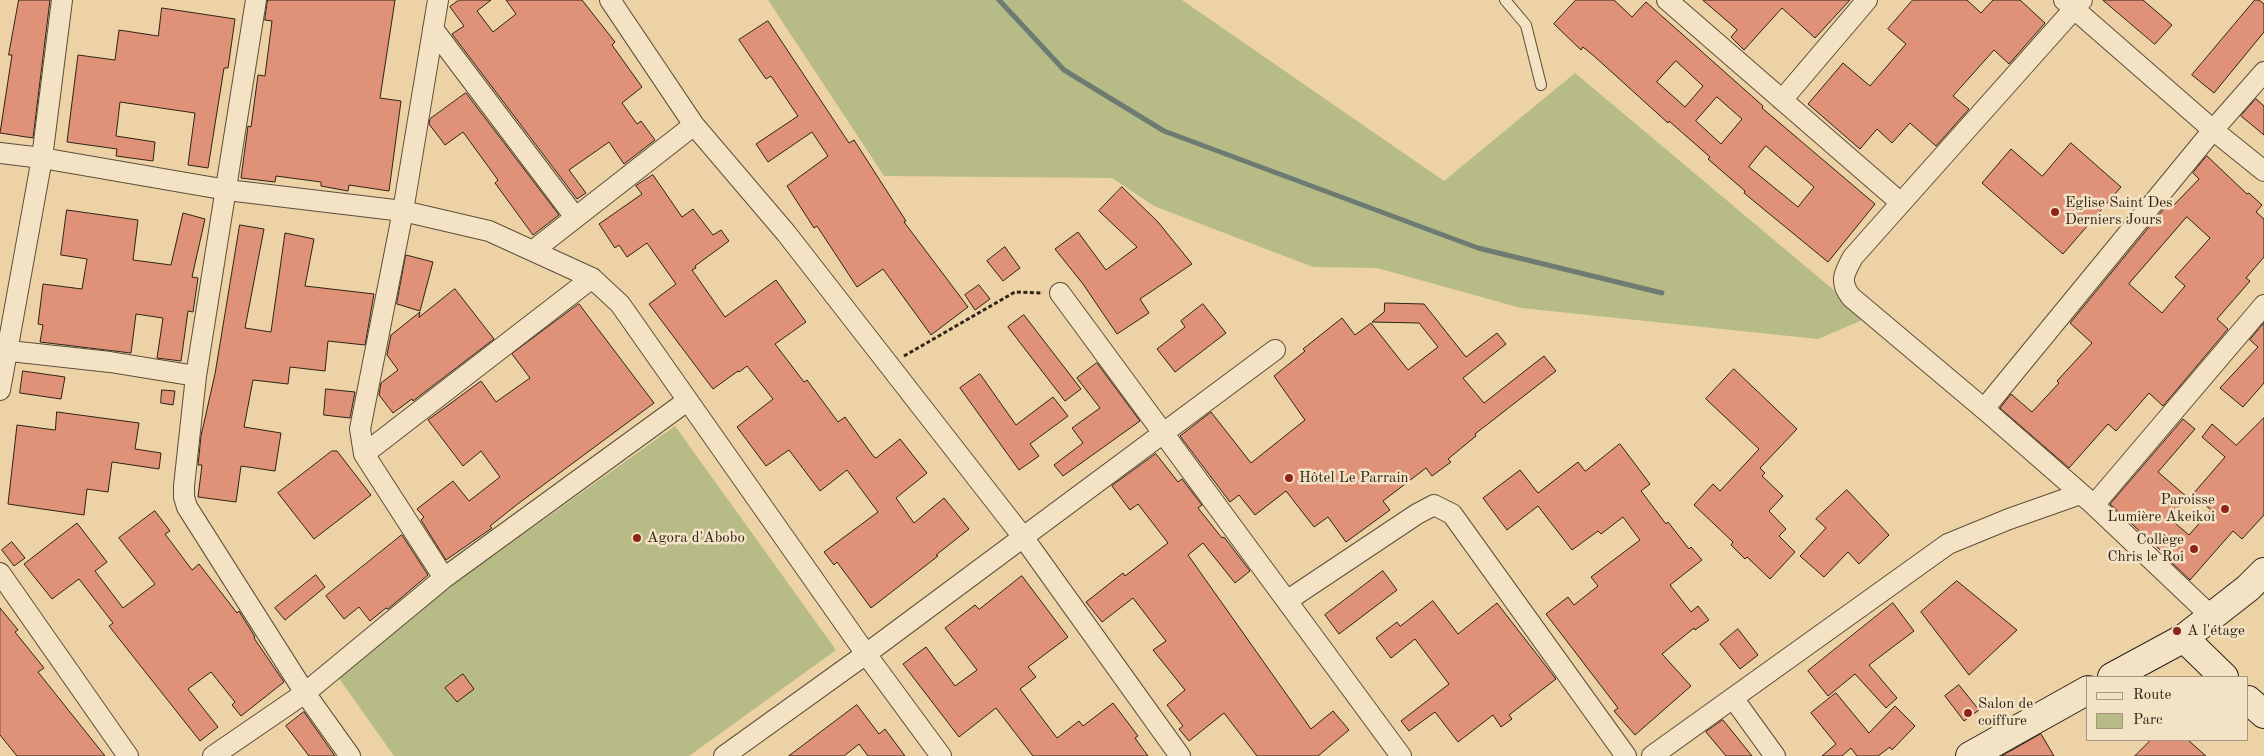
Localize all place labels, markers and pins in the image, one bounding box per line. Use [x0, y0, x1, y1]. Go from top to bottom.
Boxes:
place label: Eglise Saint Des Derniers Jours [2065, 194, 2173, 229]
marker: Eglise Saint Des Derniers Jours [2049, 206, 2061, 218]
place label: Hôtel Le Parrain [1299, 469, 1409, 487]
marker: Hôtel Le Parrain [1283, 472, 1295, 484]
place label: Paroisse Lumière Akeikoi [2107, 491, 2215, 526]
marker: Paroisse Lumière Akeikoi [2219, 503, 2231, 515]
place label: Agora d'Abobo [647, 529, 745, 547]
place label: Collège Chris le Roi [2108, 531, 2184, 566]
marker: Agora d'Abobo [631, 532, 643, 544]
marker: Collège Chris le Roi [2188, 543, 2200, 555]
place label: A l'étage [2187, 622, 2245, 640]
marker: A l'étage [2171, 625, 2183, 637]
place label: Salon de coiffure [1978, 695, 2033, 730]
marker: Salon de coiffure [1962, 707, 1974, 719]

